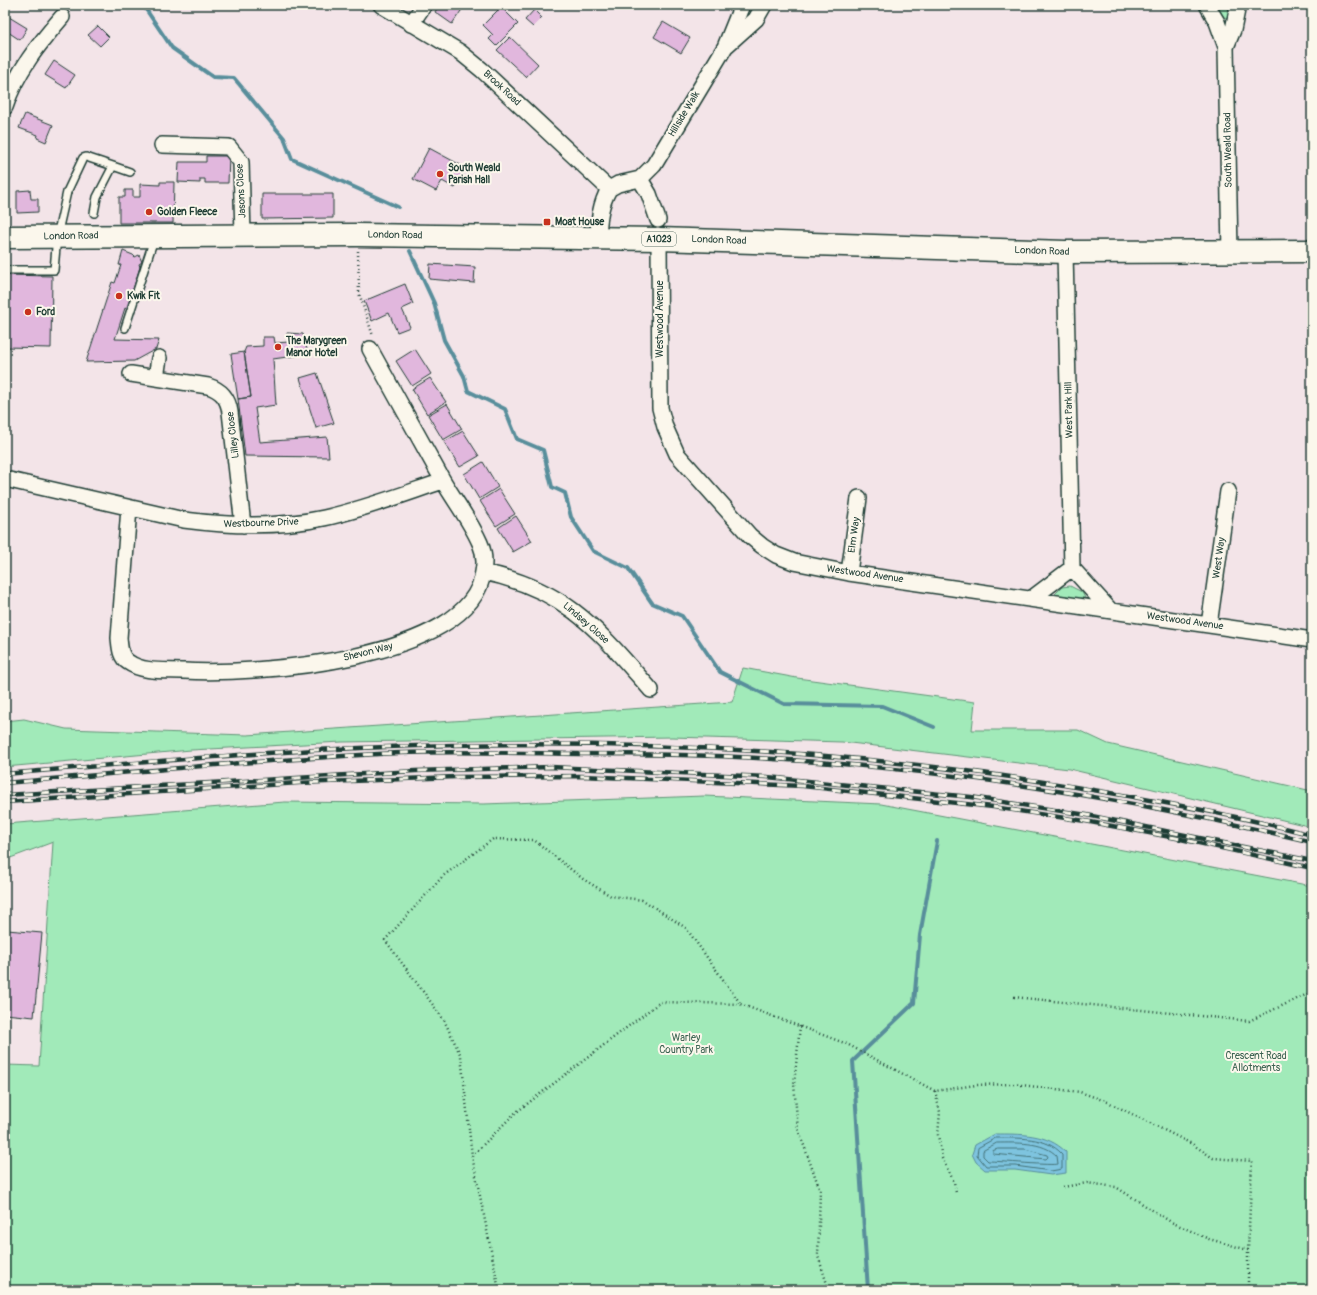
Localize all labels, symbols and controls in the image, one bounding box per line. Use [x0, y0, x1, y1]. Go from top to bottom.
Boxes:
street label: Brook Road [481, 68, 523, 108]
street label: Hillside Walk [666, 88, 703, 139]
street label: South Weald Road [1221, 112, 1235, 188]
place label: South Weald Parish Hall [448, 162, 501, 186]
street label: Jasons Close [234, 163, 248, 219]
marker: South Weald Parish Hall [435, 169, 445, 179]
place label: Golden Fleece [157, 206, 218, 218]
marker: Golden Fleece [144, 207, 154, 217]
place label: Moat House [555, 216, 605, 228]
marker: Moat House [542, 217, 552, 227]
street label: London Road [367, 229, 423, 241]
street label: London Road [43, 230, 99, 242]
road number: A1023 [642, 232, 676, 246]
street label: London Road [691, 233, 747, 247]
street label: London Road [1014, 244, 1070, 258]
street label: Westwood Avenue [654, 280, 666, 358]
place label: Kwik Fit [127, 290, 161, 302]
marker: Kwik Fit [114, 291, 124, 301]
place label: Ford [36, 306, 55, 318]
marker: Ford [23, 307, 33, 317]
place label: The Marygreen Manor Hotel [285, 335, 347, 359]
marker: The Marygreen Manor Hotel [273, 342, 283, 352]
street label: West Park Hill [1063, 382, 1075, 438]
street label: Lilley Close [224, 411, 242, 459]
street label: Westbourne Drive [223, 516, 299, 530]
street label: Elm Way [846, 516, 863, 554]
street label: West Way [1210, 536, 1228, 579]
street label: Westwood Avenue [826, 563, 904, 585]
street label: Lindsey Close [561, 600, 612, 646]
street label: Westwood Avenue [1146, 610, 1224, 632]
street label: Shevon Way [342, 640, 395, 664]
park label: Warley Country Park [659, 1032, 714, 1056]
park label: Crescent Road Allotments [1225, 1050, 1287, 1074]

